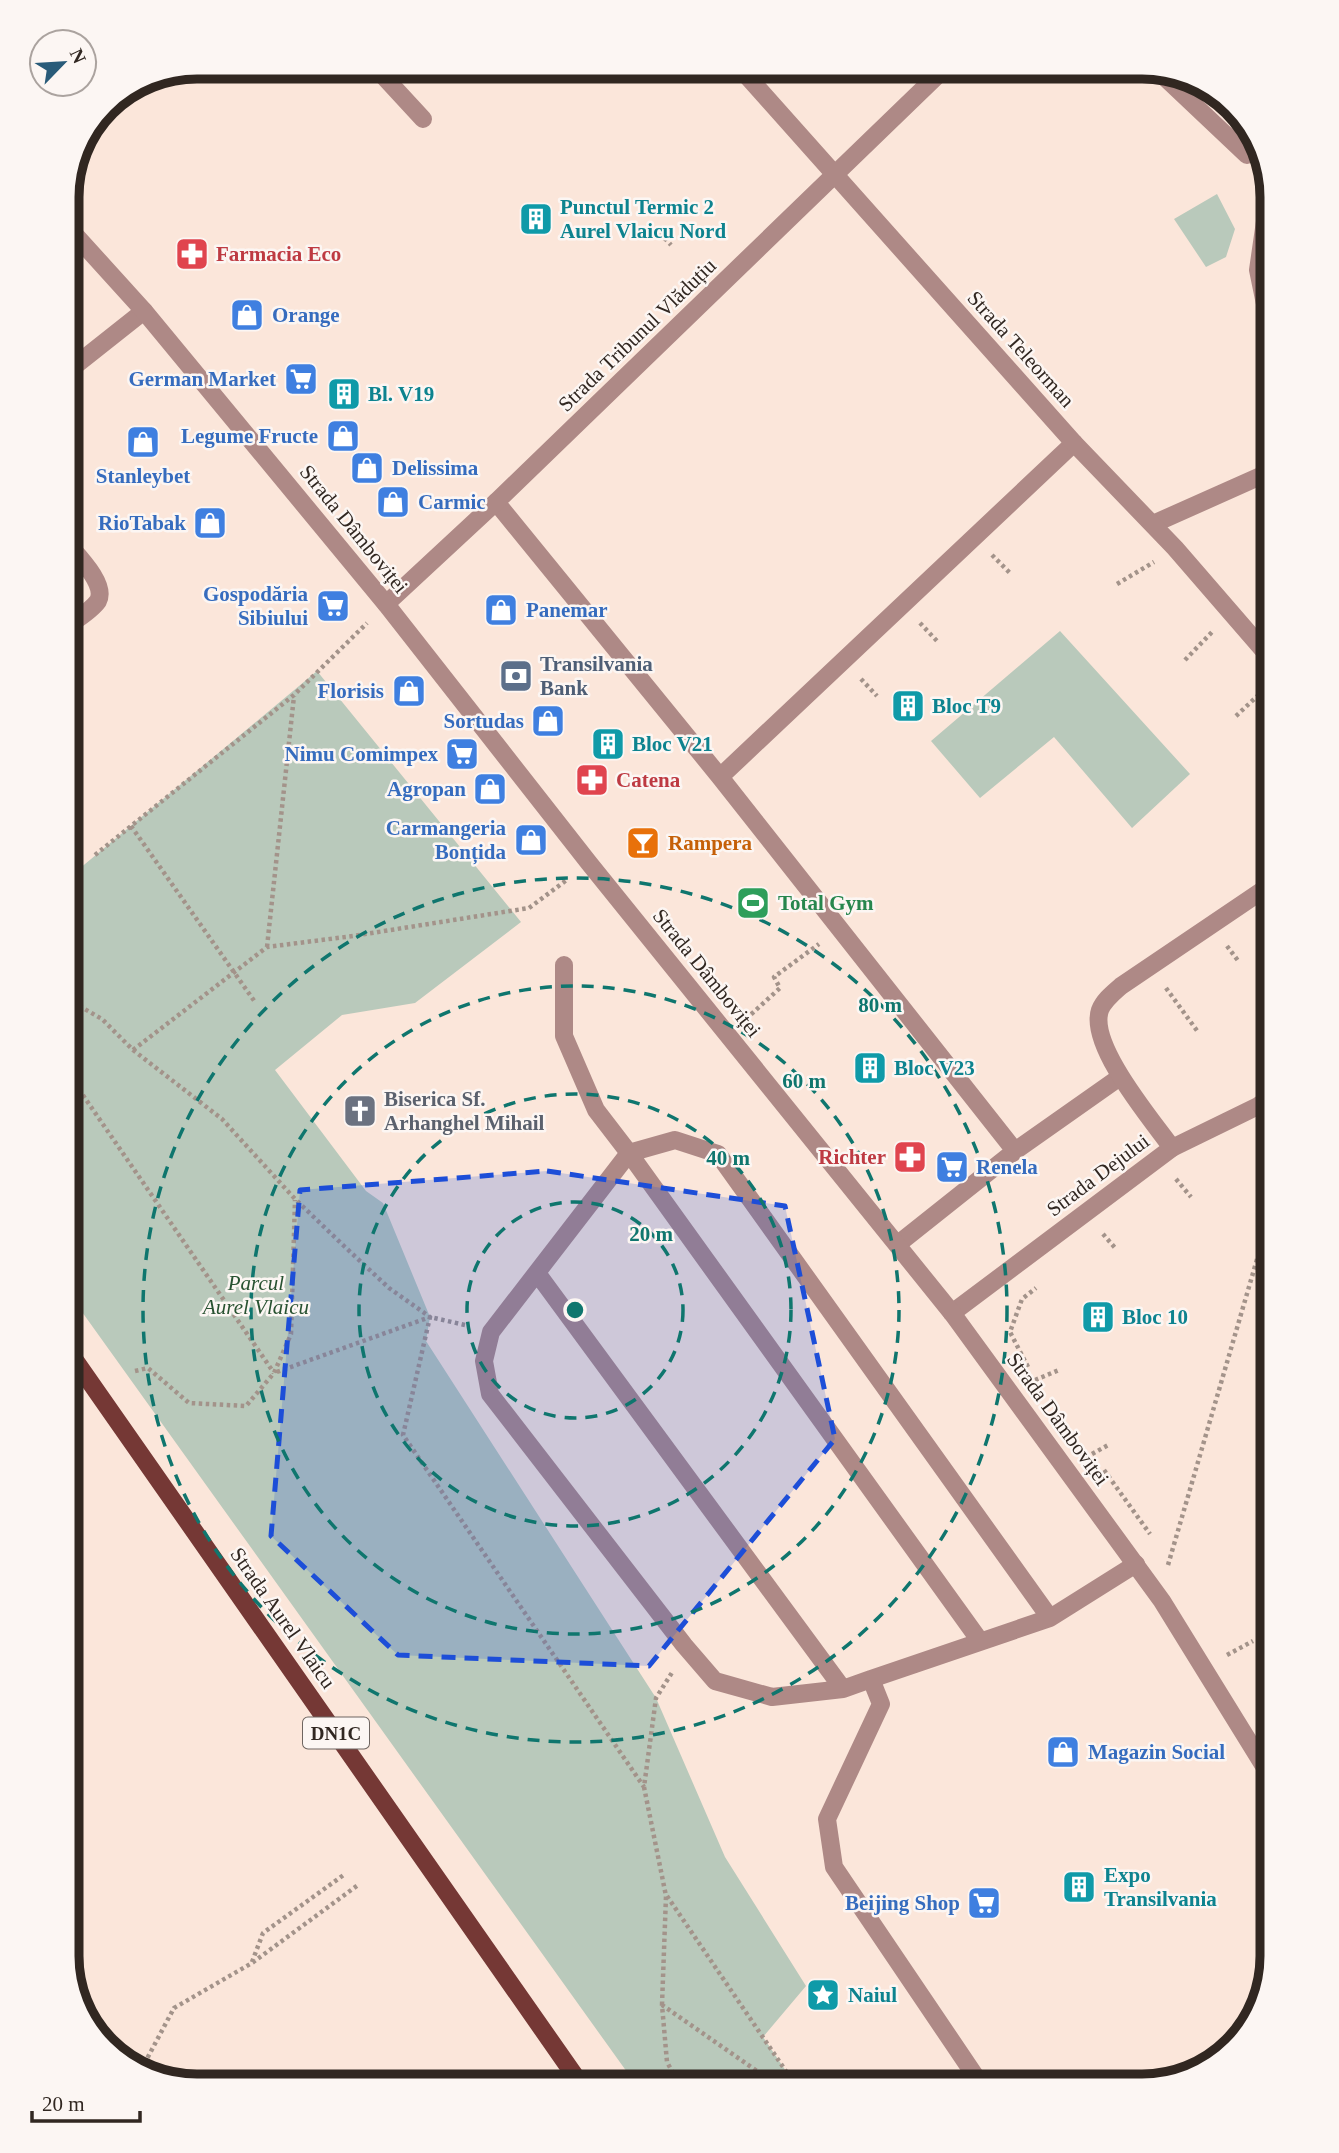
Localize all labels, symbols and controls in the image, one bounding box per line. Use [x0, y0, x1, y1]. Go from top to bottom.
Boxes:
north arrow [28, 28, 98, 98]
text: N [66, 45, 90, 67]
place label: Punctul Termic 2 Aurel Vlaicu Nord [560, 195, 726, 243]
building icon: Punctul Termic 2 Aurel Vlaicu Nord [517, 200, 555, 238]
pharmacy icon: Farmacia Eco [173, 235, 211, 273]
place label: Farmacia Eco [216, 242, 341, 266]
street label: Strada Tribunul Vlăduțiu [553, 253, 721, 416]
street label: Strada Teleorman [963, 286, 1080, 412]
shop icon: Orange [228, 296, 266, 334]
place label: Orange [272, 303, 340, 327]
supermarket icon: German Market [282, 360, 320, 398]
place label: German Market [128, 367, 276, 391]
building icon: Bl. V19 [325, 375, 363, 413]
place label: Bl. V19 [368, 382, 434, 406]
shop icon: Legume Fructe [324, 417, 362, 455]
shop icon: Stanleybet [124, 423, 162, 461]
place label: Legume Fructe [181, 424, 318, 448]
shop icon: Delissima [348, 449, 386, 487]
place label: Delissima [392, 456, 479, 480]
street label: Strada Dâmboviței [295, 460, 413, 598]
place label: Stanleybet [96, 464, 190, 488]
shop icon: Carmic [374, 483, 412, 521]
place label: Carmic [418, 490, 486, 514]
shop icon: RioTabak [191, 504, 229, 542]
place label: RioTabak [98, 511, 186, 535]
place label: Gospodăria Sibiului [203, 582, 308, 630]
supermarket icon: Gospodăria Sibiului [314, 587, 352, 625]
shop icon: Panemar [482, 591, 520, 629]
place label: Panemar [526, 598, 608, 622]
place label: Transilvania Bank [540, 652, 653, 700]
bank icon: Transilvania Bank [497, 657, 535, 695]
shop icon: Florisis [390, 672, 428, 710]
place label: Florisis [318, 679, 384, 703]
building icon: Bloc T9 [889, 687, 927, 725]
place label: Bloc T9 [932, 694, 1001, 718]
shop icon: Sortudas [529, 702, 567, 740]
place label: Sortudas [443, 709, 524, 733]
building icon: Bloc V21 [589, 725, 627, 763]
place label: Bloc V21 [632, 732, 713, 756]
supermarket icon: Nimu Comimpex [443, 735, 481, 773]
place label: Nimu Comimpex [285, 742, 438, 766]
pharmacy icon: Catena [573, 761, 611, 799]
place label: Catena [616, 768, 681, 792]
shop icon: Agropan [471, 770, 509, 808]
place label: Agropan [387, 777, 466, 801]
place label: Carmangeria Bonțida [386, 816, 506, 865]
shop icon: Carmangeria Bonțida [512, 821, 550, 859]
bar icon: Rampera [624, 824, 662, 862]
place label: Rampera [668, 831, 752, 855]
sports icon: Total Gym [734, 884, 772, 922]
place label: Total Gym [778, 891, 874, 915]
street label: Strada Dâmboviței [648, 904, 766, 1042]
text: 80 m [858, 993, 902, 1017]
building icon: Bloc V23 [851, 1049, 889, 1087]
place label: Bloc V23 [894, 1056, 975, 1080]
text: 60 m [782, 1069, 826, 1093]
place label: Biserica Sf. Arhanghel Mihail [384, 1087, 545, 1135]
church icon: Biserica Sf. Arhanghel Mihail [341, 1092, 379, 1130]
street label: Strada Dejului [1042, 1129, 1154, 1221]
pharmacy icon: Richter [891, 1138, 929, 1176]
place label: Richter [818, 1145, 886, 1169]
text: 40 m [706, 1146, 750, 1170]
supermarket icon: Renela [933, 1148, 971, 1186]
place label: Renela [976, 1155, 1038, 1179]
text: 20 m [629, 1222, 673, 1246]
park label: Parcul Aurel Vlaicu [201, 1271, 309, 1319]
centre of rings [563, 1298, 587, 1322]
building icon: Bloc 10 [1079, 1298, 1117, 1336]
place label: Bloc 10 [1122, 1305, 1188, 1329]
street label: Strada Dâmboviței [1002, 1348, 1114, 1490]
street label: Strada Aurel Vlaicu [225, 1543, 341, 1693]
road number: DN1C [303, 1718, 369, 1749]
shop icon: Magazin Social [1044, 1733, 1082, 1771]
place label: Magazin Social [1088, 1740, 1225, 1764]
place label: Expo Transilvania [1104, 1863, 1217, 1911]
building icon: Expo Transilvania [1060, 1868, 1098, 1906]
supermarket icon: Beijing Shop [965, 1884, 1003, 1922]
place label: Beijing Shop [845, 1891, 960, 1915]
place icon: Naiul [804, 1976, 842, 2014]
place label: Naiul [848, 1983, 897, 2007]
scale bar [32, 2080, 140, 2124]
text: 20 m [42, 2092, 85, 2116]

